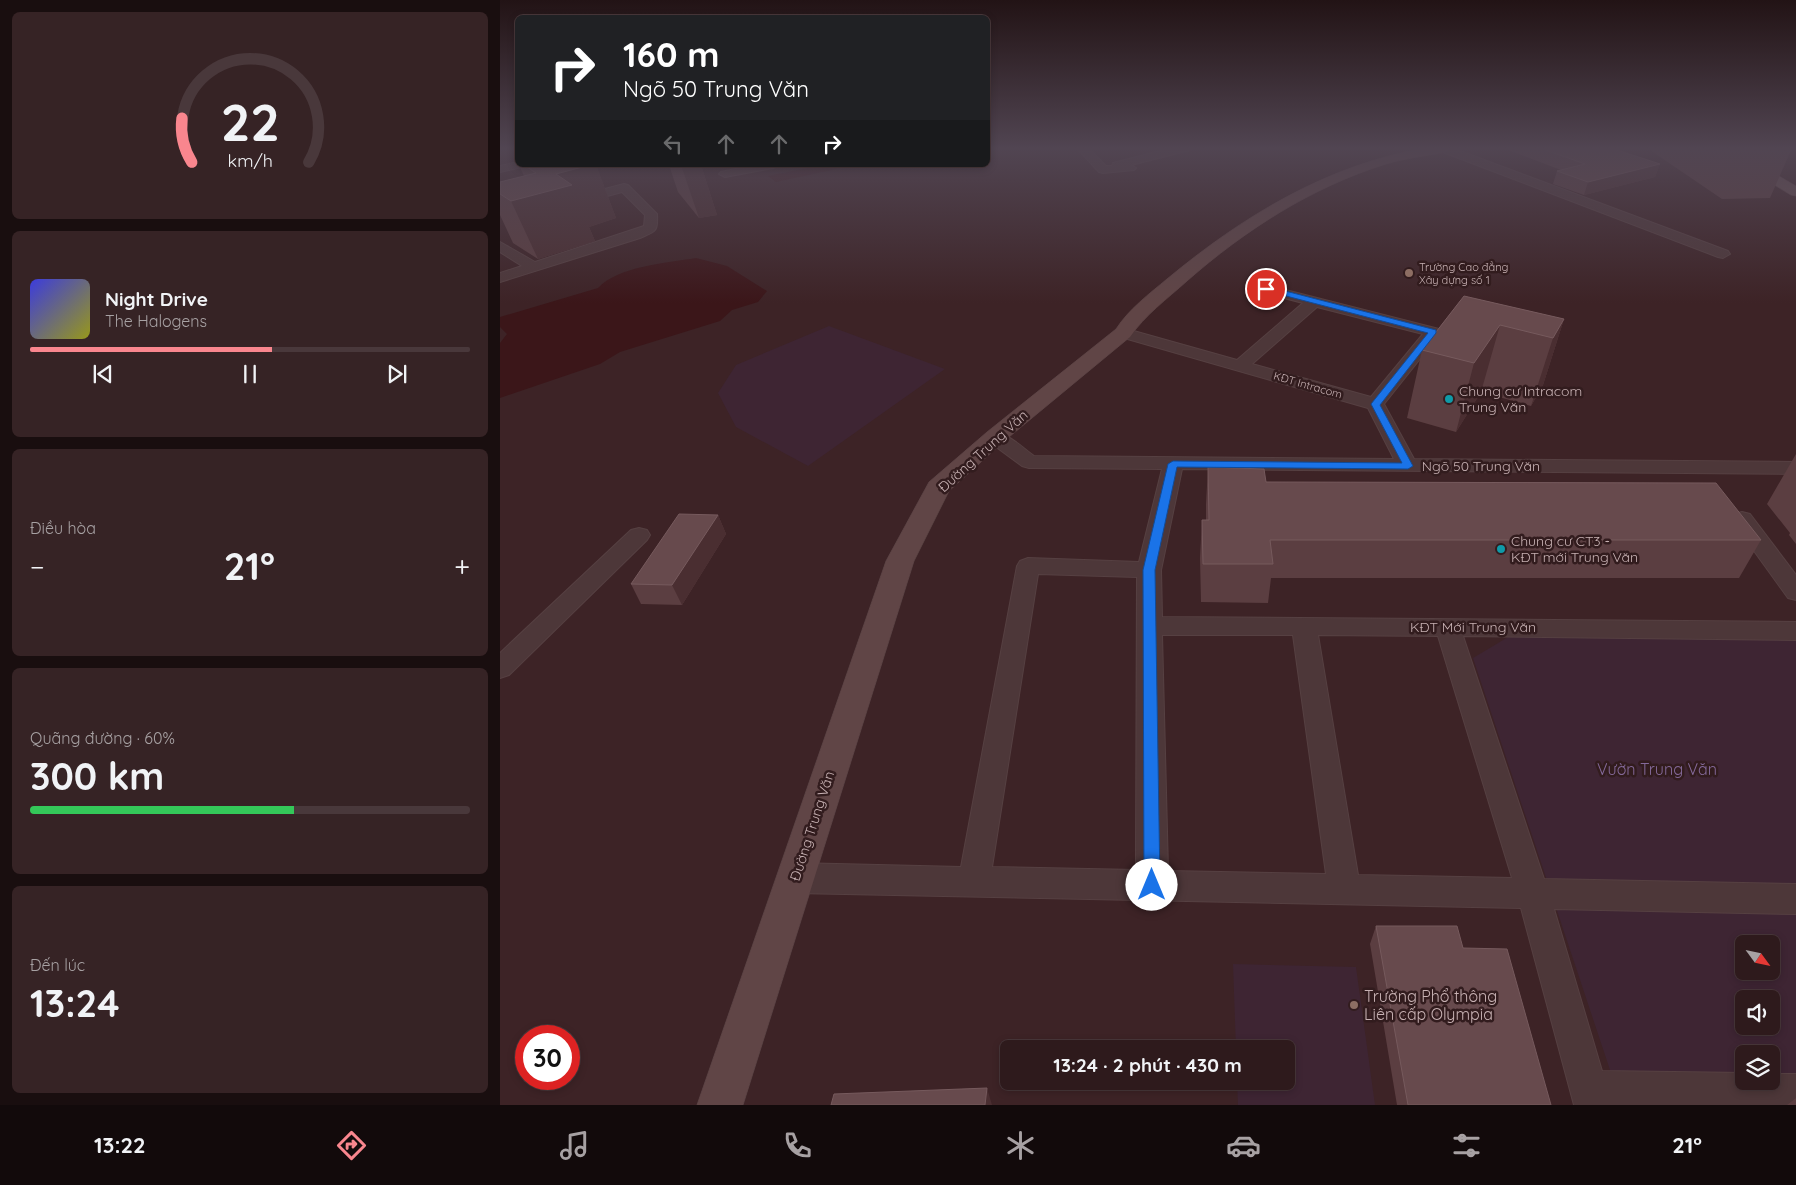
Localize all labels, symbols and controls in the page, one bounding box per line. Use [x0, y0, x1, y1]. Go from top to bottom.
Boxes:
text: 160 m [623, 32, 720, 76]
icon: right [540, 35, 605, 100]
text: Ngõ 50 Trung Văn [623, 75, 809, 103]
text: 22 [220, 89, 280, 154]
icon: left [659, 130, 687, 158]
icon: ahead [712, 130, 740, 158]
icon: ahead [765, 130, 793, 158]
icon: right [818, 130, 846, 158]
text: km/h [227, 149, 273, 171]
place label: Trường Cao đẳng Xây dựng số 1 [1419, 260, 1508, 287]
marker: Trường Cao đẳng Xây dựng số 1 [1403, 267, 1415, 279]
pin [1245, 268, 1287, 310]
icon: arrive [1252, 275, 1280, 303]
text: Night Drive [105, 287, 208, 311]
text: The Halogens [105, 311, 207, 331]
icon: previous [89, 360, 117, 388]
icon: pause [236, 360, 264, 388]
icon: next [383, 360, 411, 388]
street label: KĐT Intracom [1272, 368, 1344, 402]
place label: Chung cư Intracom Trung Văn [1459, 382, 1582, 416]
marker: Chung cư Intracom Trung Văn [1443, 393, 1455, 405]
street label: Đường Trung Văn [934, 406, 1032, 496]
street label: Ngõ 50 Trung Văn [1422, 457, 1540, 475]
text: Điều hòa [30, 518, 96, 538]
place label: Chung cư CT3 - KĐT mới Trung Văn [1511, 532, 1638, 566]
text: 21° [224, 542, 275, 590]
marker: Chung cư CT3 - KĐT mới Trung Văn [1495, 543, 1507, 555]
text: − [30, 549, 45, 584]
text: + [454, 549, 470, 584]
street label: KĐT Mới Trung Văn [1410, 618, 1536, 636]
text: Quãng đường · 60% [30, 728, 175, 748]
text: 300 km [30, 752, 164, 800]
park label: Vườn Trung Văn [1597, 759, 1717, 779]
street label: Đường Trung Văn [786, 769, 838, 883]
position arrow [1125, 858, 1177, 910]
north arrow [1735, 935, 1780, 980]
map controls [1735, 935, 1780, 1090]
text: Đến lúc [30, 955, 85, 975]
text: 13:24 [30, 979, 120, 1027]
place label: Trường Phổ thông Liên cấp Olympia [1364, 986, 1497, 1024]
button: sound [1735, 990, 1780, 1035]
marker: Trường Phổ thông Liên cấp Olympia [1348, 999, 1360, 1011]
speed limit sign: 30 [515, 1025, 580, 1090]
button: layers [1735, 1045, 1780, 1090]
text: 13:24 · 2 phút · 430 m [1053, 1053, 1242, 1077]
icon: directions [334, 1128, 369, 1163]
icon: music [557, 1128, 592, 1163]
icon: phone [780, 1128, 815, 1163]
icon: climate [1003, 1128, 1038, 1163]
icon: car [1226, 1128, 1261, 1163]
icon: filters [1449, 1128, 1484, 1163]
text: 13:22 [94, 1131, 145, 1159]
text: 21° [1672, 1131, 1702, 1159]

